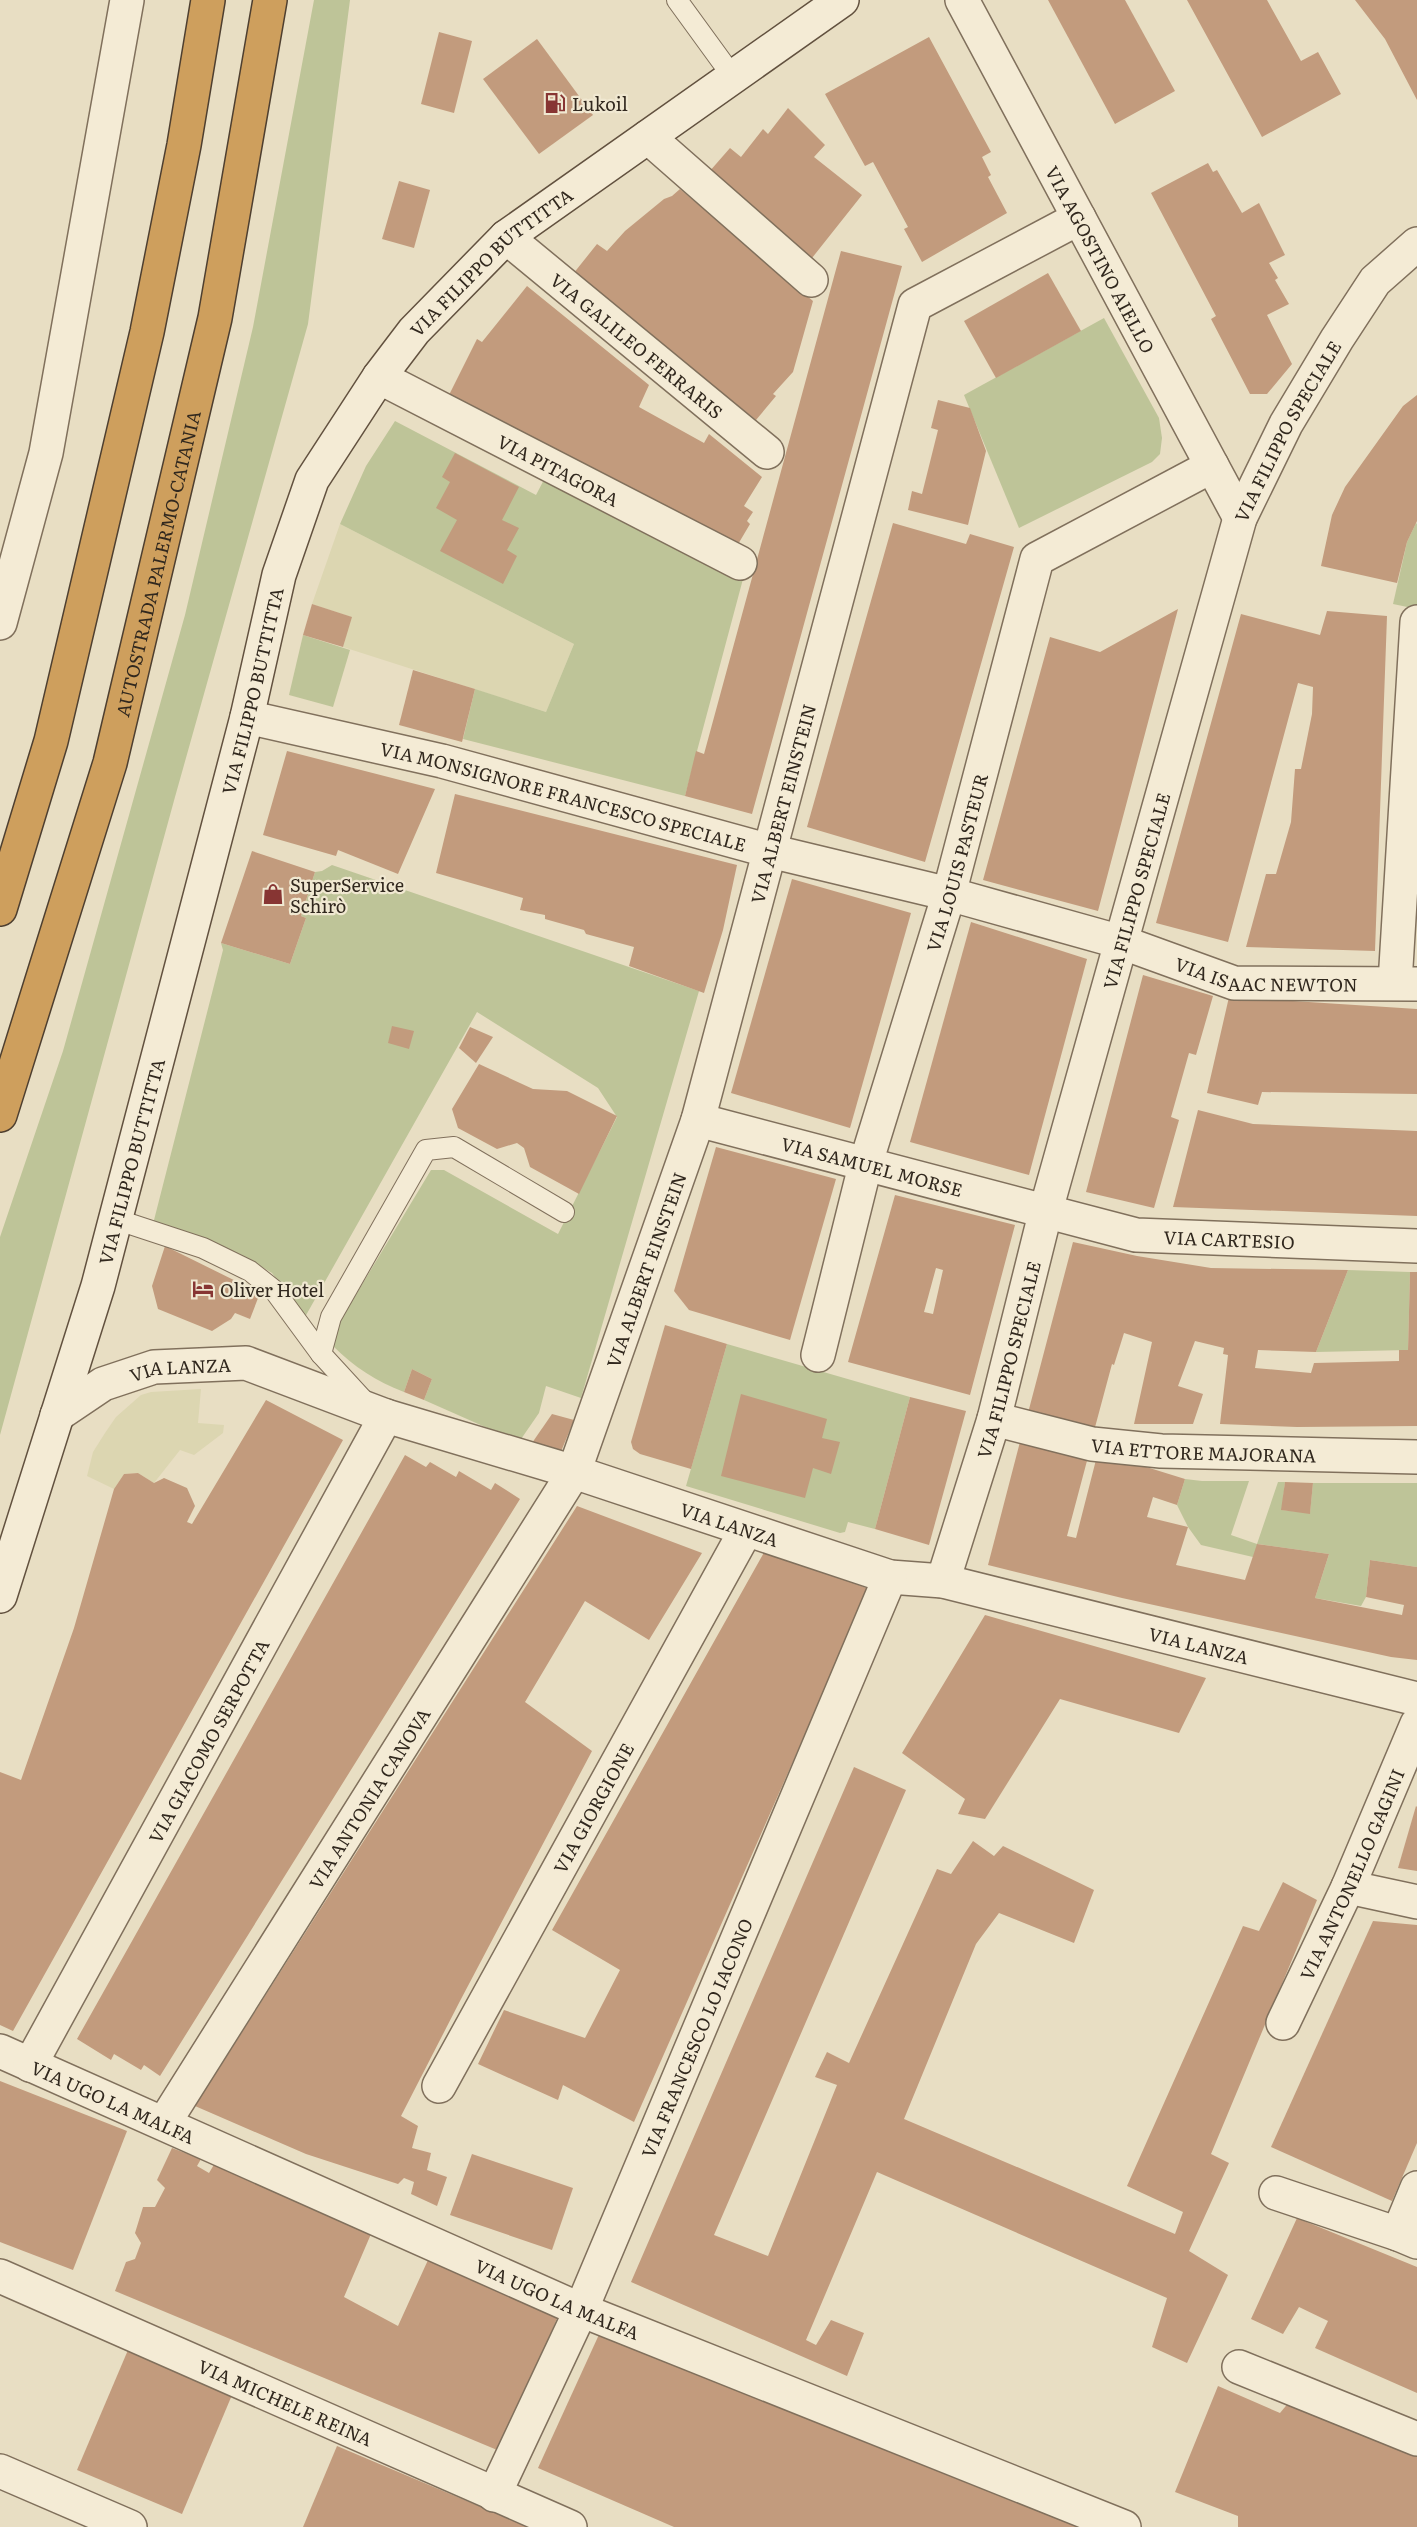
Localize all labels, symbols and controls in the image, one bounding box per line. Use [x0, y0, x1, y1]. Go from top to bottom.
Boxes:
place label: Lukoil [572, 90, 628, 117]
fuel station icon: Lukoil [543, 91, 567, 115]
street label: VIA AGOSTINO AIELLO [1040, 160, 1162, 358]
street label: VIA FILIPPO BUTTITTA [403, 181, 578, 342]
street label: VIA GALILEO FERRARIS [545, 266, 729, 424]
street label: VIA FILIPPO SPECIALE [1227, 335, 1347, 526]
street label: AUTOSTRADA PALERMO-CATANIA [108, 407, 206, 719]
street label: VIA PITAGORA [493, 427, 624, 512]
street label: VIA FILIPPO BUTTITTA [214, 585, 289, 797]
street label: VIA ALBERT EINSTEIN [743, 701, 822, 906]
street label: VIA MONSIGNORE FRANCESCO SPECIALE [378, 734, 750, 857]
street label: VIA LOUIS PASTEUR [919, 770, 994, 955]
street label: VIA FILIPPO SPECIALE [1095, 789, 1176, 992]
place label: SuperService Schirò [290, 871, 404, 919]
shop icon: SuperService Schirò [261, 882, 285, 906]
street label: VIA ISAAC NEWTON [1171, 949, 1358, 997]
street label: VIA FILIPPO BUTTITTA [91, 1055, 171, 1267]
street label: VIA SAMUEL MORSE [778, 1129, 966, 1202]
street label: VIA ALBERT EINSTEIN [598, 1168, 692, 1371]
street label: VIA CARTESIO [1163, 1223, 1295, 1255]
street label: VIA FILIPPO SPECIALE [969, 1258, 1046, 1462]
place label: Oliver Hotel [220, 1276, 324, 1303]
hotel icon: Oliver Hotel [191, 1277, 215, 1301]
street label: VIA LANZA [126, 1350, 231, 1388]
street label: VIA ETTORE MAJORANA [1090, 1430, 1316, 1468]
street label: VIA LANZA [677, 1495, 782, 1553]
street label: VIA LANZA [1146, 1619, 1252, 1670]
street label: VIA GIACOMO SERPOTTA [141, 1634, 275, 1848]
street label: VIA ANTONIA CANOVA [301, 1702, 436, 1894]
street label: VIA GIORGIONE [546, 1737, 640, 1878]
street label: VIA ANTONELLO GAGINI [1292, 1764, 1410, 1984]
street label: VIA FRANCESCO LO IACONO [633, 1914, 758, 2162]
street label: VIA UGO LA MALFA [27, 2053, 199, 2150]
street label: VIA UGO LA MALFA [471, 2251, 644, 2346]
street label: VIA MICHELE REINA [194, 2352, 377, 2452]

